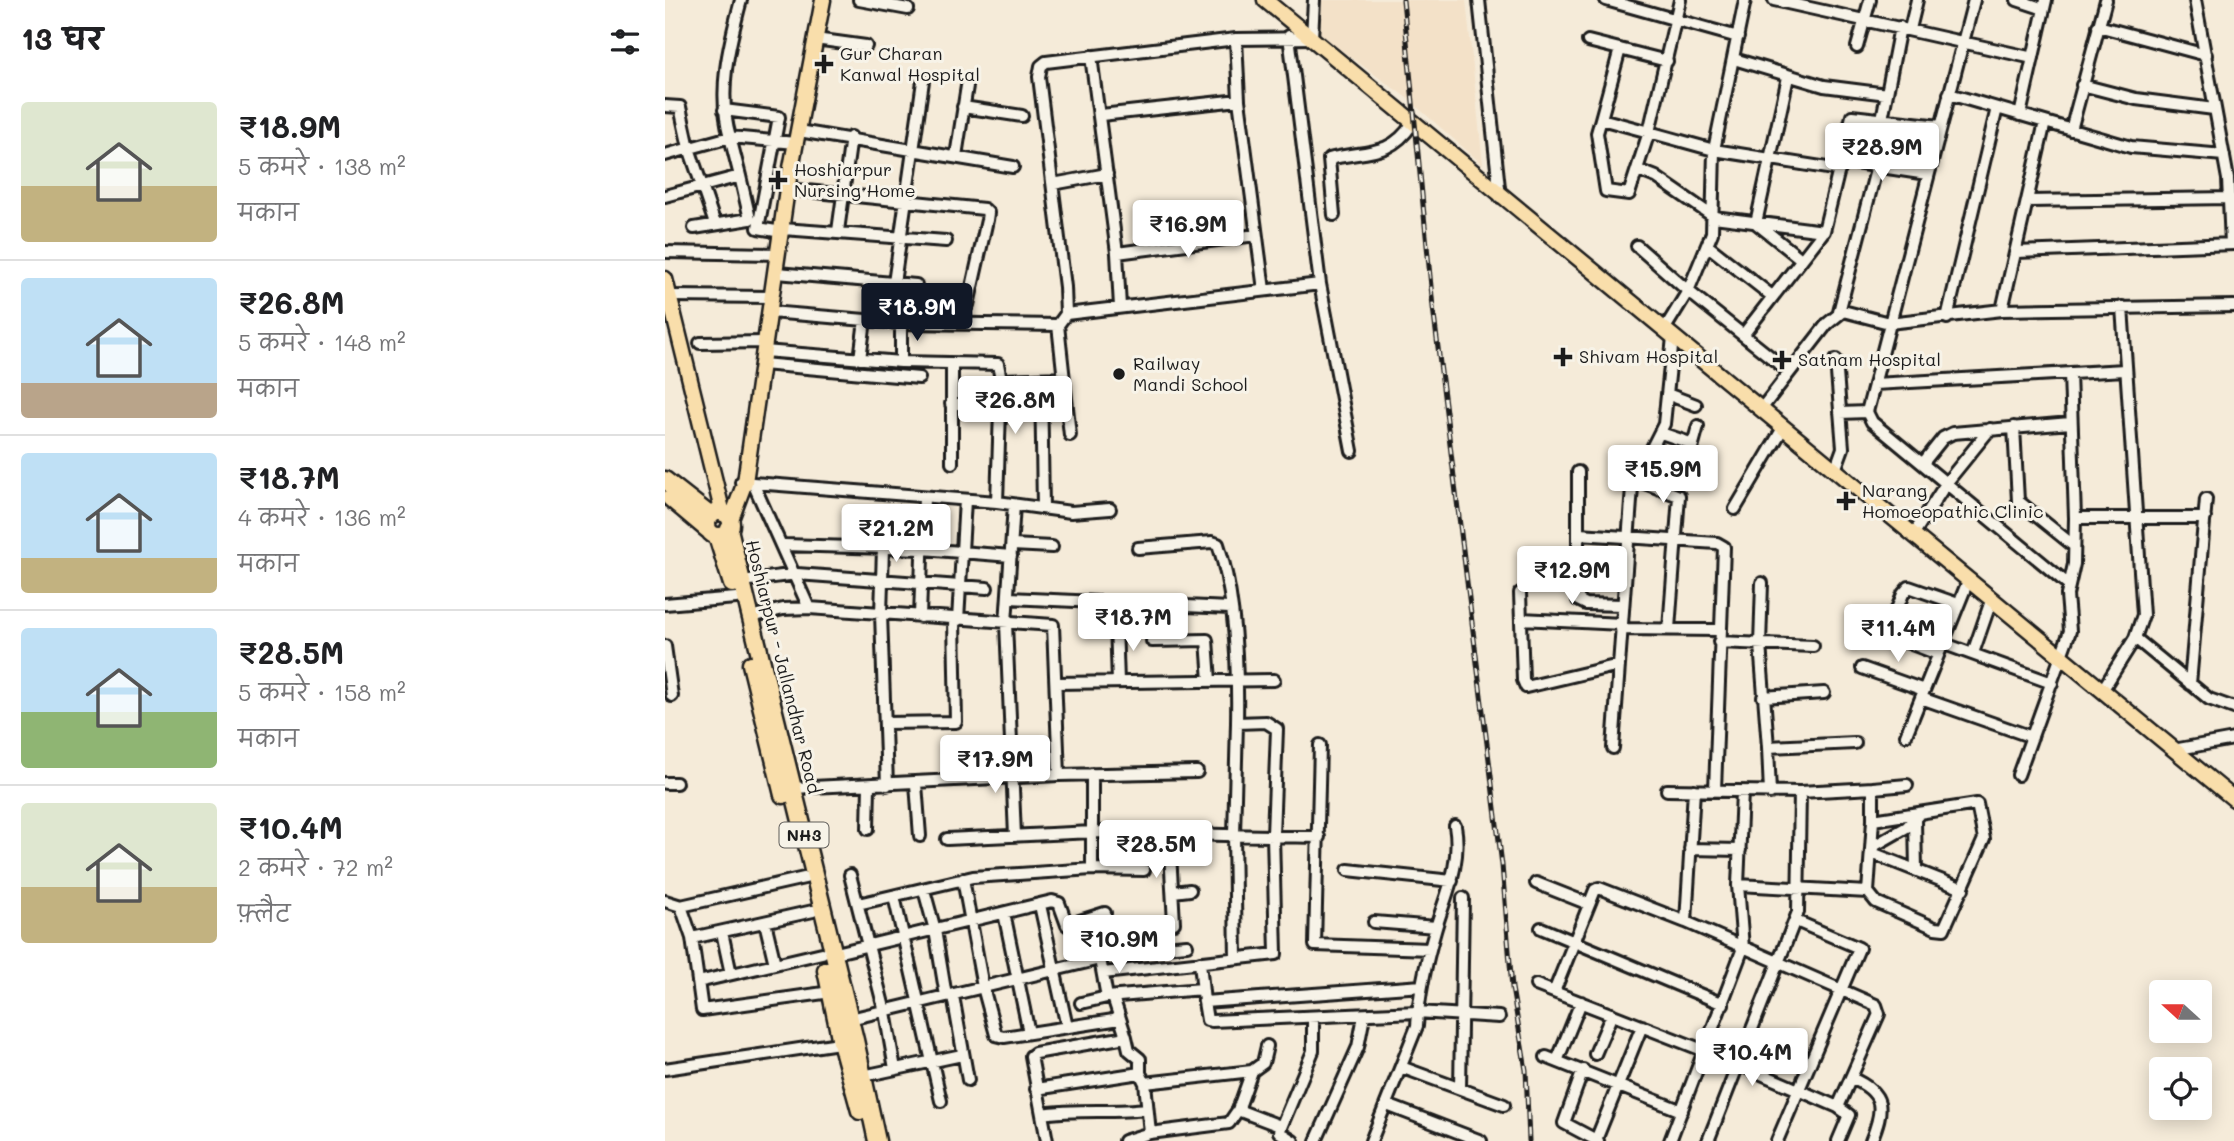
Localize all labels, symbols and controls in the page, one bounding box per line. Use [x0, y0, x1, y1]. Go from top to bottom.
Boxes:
text: 13 घर [21, 18, 103, 58]
icon: filters [606, 23, 644, 61]
place label: Gur Charan Kanwal Hospital [840, 41, 980, 86]
marker: Gur Charan Kanwal Hospital [814, 54, 834, 74]
text: ₹18.9M [238, 106, 341, 146]
pin: ₹28.9M [1825, 124, 1939, 183]
icon: home [77, 130, 161, 214]
text: ₹28.9M [1841, 131, 1923, 161]
text: 5 कमरे · 138 m² [238, 151, 406, 181]
place label: Hoshiarpur Nursing Home [794, 157, 916, 202]
marker: Hoshiarpur Nursing Home [768, 170, 788, 190]
text: मकान [238, 197, 299, 227]
pin: ₹16.9M [1131, 201, 1245, 260]
text: ₹16.9M [1149, 208, 1227, 238]
text: ₹26.8M [238, 282, 345, 322]
pin: ₹18.9M [860, 284, 974, 343]
text: ₹18.9M [877, 291, 957, 321]
icon: home [77, 306, 161, 390]
text: 5 कमरे · 148 m² [238, 327, 406, 357]
place label: Shivam Hospital [1579, 344, 1718, 368]
marker: Shivam Hospital [1553, 347, 1573, 367]
place label: Satnam Hospital [1798, 347, 1941, 371]
marker: Satnam Hospital [1772, 350, 1792, 370]
place label: Railway Mandi School [1133, 351, 1248, 396]
marker: Railway Mandi School [1111, 366, 1127, 382]
text: मकान [238, 373, 299, 403]
pin: ₹26.8M [958, 376, 1072, 436]
text: ₹26.8M [974, 384, 1056, 414]
pin: ₹15.9M [1606, 446, 1720, 505]
text: ₹15.9M [1624, 453, 1702, 483]
text: ₹18.7M [238, 457, 340, 497]
place label: Narang Homoeopathic Clinic [1862, 478, 2044, 523]
icon: home [77, 481, 161, 565]
marker: Narang Homoeopathic Clinic [1836, 491, 1856, 511]
text: 4 कमरे · 136 m² [238, 502, 406, 532]
pin: ₹21.2M [839, 504, 953, 564]
text: ₹21.2M [858, 512, 934, 542]
street label: Hoshiarpur - Jallandhar Road [741, 537, 827, 796]
pin: ₹12.9M [1515, 546, 1629, 606]
text: मकान [238, 548, 299, 578]
text: ₹12.9M [1533, 554, 1611, 584]
pin: ₹18.7M [1076, 594, 1190, 653]
text: ₹18.7M [1094, 601, 1172, 631]
pin: ₹11.4M [1841, 604, 1955, 664]
text: ₹11.4M [1860, 612, 1936, 642]
text: ₹28.5M [238, 632, 344, 672]
icon: home [77, 656, 161, 740]
text: 5 कमरे · 158 m² [238, 677, 406, 707]
text: मकान [238, 723, 299, 753]
pin: ₹17.9M [938, 736, 1052, 795]
text: ₹17.9M [956, 743, 1034, 773]
text: ₹10.4M [238, 807, 343, 847]
pin: ₹28.5M [1099, 820, 1213, 880]
road number: NH3 [779, 822, 829, 848]
text: ₹28.5M [1115, 828, 1197, 858]
icon: home [77, 831, 161, 915]
text: 2 कमरे · 72 m² [238, 852, 393, 882]
text: फ़्लैट [238, 898, 290, 928]
pin: ₹10.9M [1062, 916, 1176, 975]
text: ₹10.9M [1079, 923, 1159, 953]
north arrow [2149, 980, 2212, 1043]
map controls [2149, 980, 2212, 1120]
pin: ₹10.4M [1695, 1028, 1809, 1088]
text: ₹10.4M [1712, 1036, 1792, 1066]
button: locate [2149, 1057, 2212, 1120]

